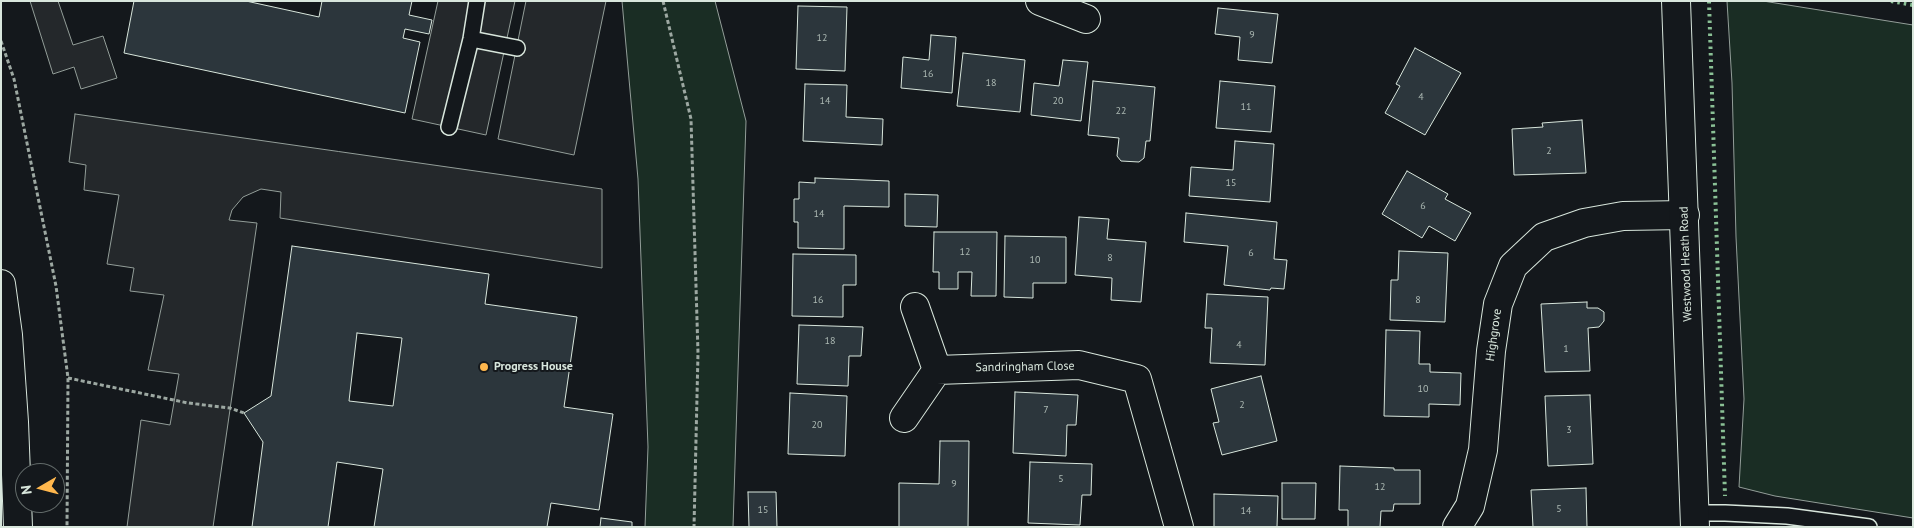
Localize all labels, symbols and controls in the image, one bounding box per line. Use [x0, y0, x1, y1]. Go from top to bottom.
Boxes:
house number: 9 [1249, 29, 1255, 41]
house number: 12 [817, 32, 827, 44]
house number: 16 [923, 68, 933, 80]
house number: 18 [986, 77, 996, 89]
house number: 4 [1418, 91, 1424, 103]
house number: 14 [820, 95, 830, 107]
house number: 20 [1053, 95, 1063, 107]
house number: 11 [1241, 101, 1251, 113]
house number: 22 [1116, 105, 1126, 117]
house number: 2 [1546, 145, 1552, 157]
house number: 15 [1226, 177, 1236, 189]
house number: 6 [1420, 200, 1426, 212]
street label: Westwood Heath Road [1677, 206, 1695, 322]
house number: 14 [814, 208, 824, 220]
house number: 12 [960, 246, 970, 258]
house number: 6 [1248, 247, 1254, 259]
house number: 8 [1107, 252, 1113, 264]
house number: 10 [1030, 254, 1040, 266]
house number: 16 [813, 294, 823, 306]
house number: 8 [1415, 294, 1421, 306]
street label: Highgrove [1483, 308, 1505, 362]
house number: 18 [825, 335, 835, 347]
house number: 4 [1236, 339, 1242, 351]
house number: 1 [1563, 343, 1569, 355]
street label: Sandringham Close [975, 359, 1075, 375]
place label: Progress House [494, 360, 573, 374]
marker: Progress House [478, 361, 490, 373]
house number: 10 [1418, 383, 1428, 395]
house number: 2 [1239, 399, 1245, 411]
house number: 7 [1043, 404, 1049, 416]
house number: 20 [812, 419, 822, 431]
house number: 3 [1566, 424, 1572, 436]
north arrow [15, 463, 65, 513]
house number: 5 [1058, 473, 1064, 485]
house number: 9 [951, 478, 957, 490]
house number: 12 [1375, 481, 1385, 493]
text: N [17, 484, 36, 496]
house number: 5 [1556, 503, 1562, 515]
house number: 15 [758, 504, 768, 516]
house number: 14 [1241, 505, 1251, 517]

